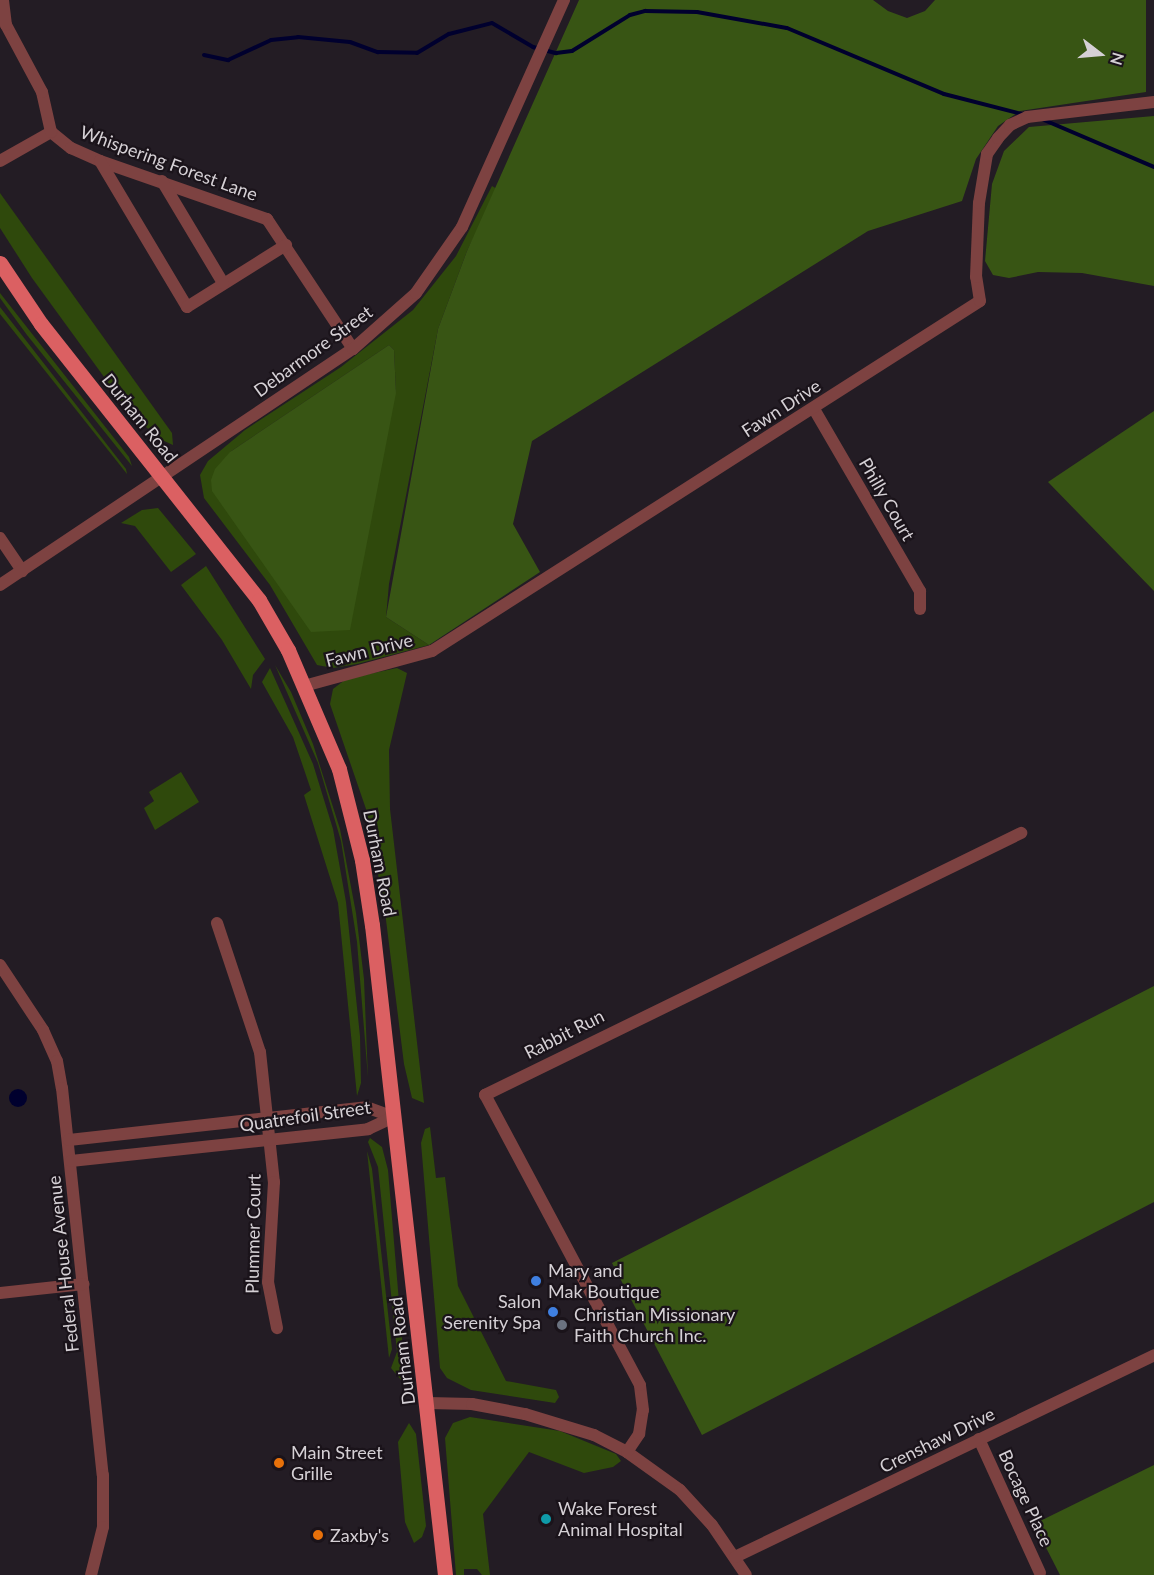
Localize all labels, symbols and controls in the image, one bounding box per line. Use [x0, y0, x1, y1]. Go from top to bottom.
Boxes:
north arrow [1070, 24, 1130, 84]
text: N [1107, 51, 1129, 68]
street label: Whispering Forest Lane [77, 121, 261, 205]
street label: Debarmore Street [249, 301, 377, 401]
street label: Durham Road [97, 369, 183, 467]
street label: Fawn Drive [738, 375, 824, 441]
street label: Philly Court [854, 454, 920, 544]
street label: Fawn Drive [323, 629, 415, 671]
street label: Durham Road [359, 808, 401, 918]
street label: Rabbit Run [521, 1005, 607, 1063]
street label: Quatrefoil Street [238, 1096, 372, 1136]
street label: Federal House Avenue [43, 1174, 83, 1354]
street label: Plummer Court [241, 1174, 265, 1294]
place label: Mary and Mak Boutique [548, 1260, 660, 1302]
marker: Mary and Mak Boutique [529, 1274, 543, 1288]
place label: Salon Serenity Spa [443, 1291, 541, 1334]
street label: Durham Road [385, 1296, 419, 1406]
place label: Christian Missionary Faith Church Inc. [574, 1304, 735, 1346]
marker: Salon Serenity Spa [546, 1305, 560, 1319]
marker: Christian Missionary Faith Church Inc. [555, 1318, 569, 1332]
street label: Crenshaw Drive [876, 1403, 998, 1477]
place label: Main Street Grille [291, 1442, 383, 1484]
street label: Bocage Place [994, 1446, 1058, 1550]
marker: Main Street Grille [272, 1456, 286, 1470]
place label: Wake Forest Animal Hospital [558, 1498, 683, 1540]
marker: Wake Forest Animal Hospital [539, 1512, 553, 1526]
place label: Zaxby's [330, 1524, 389, 1546]
marker: Zaxby's [311, 1528, 325, 1542]

